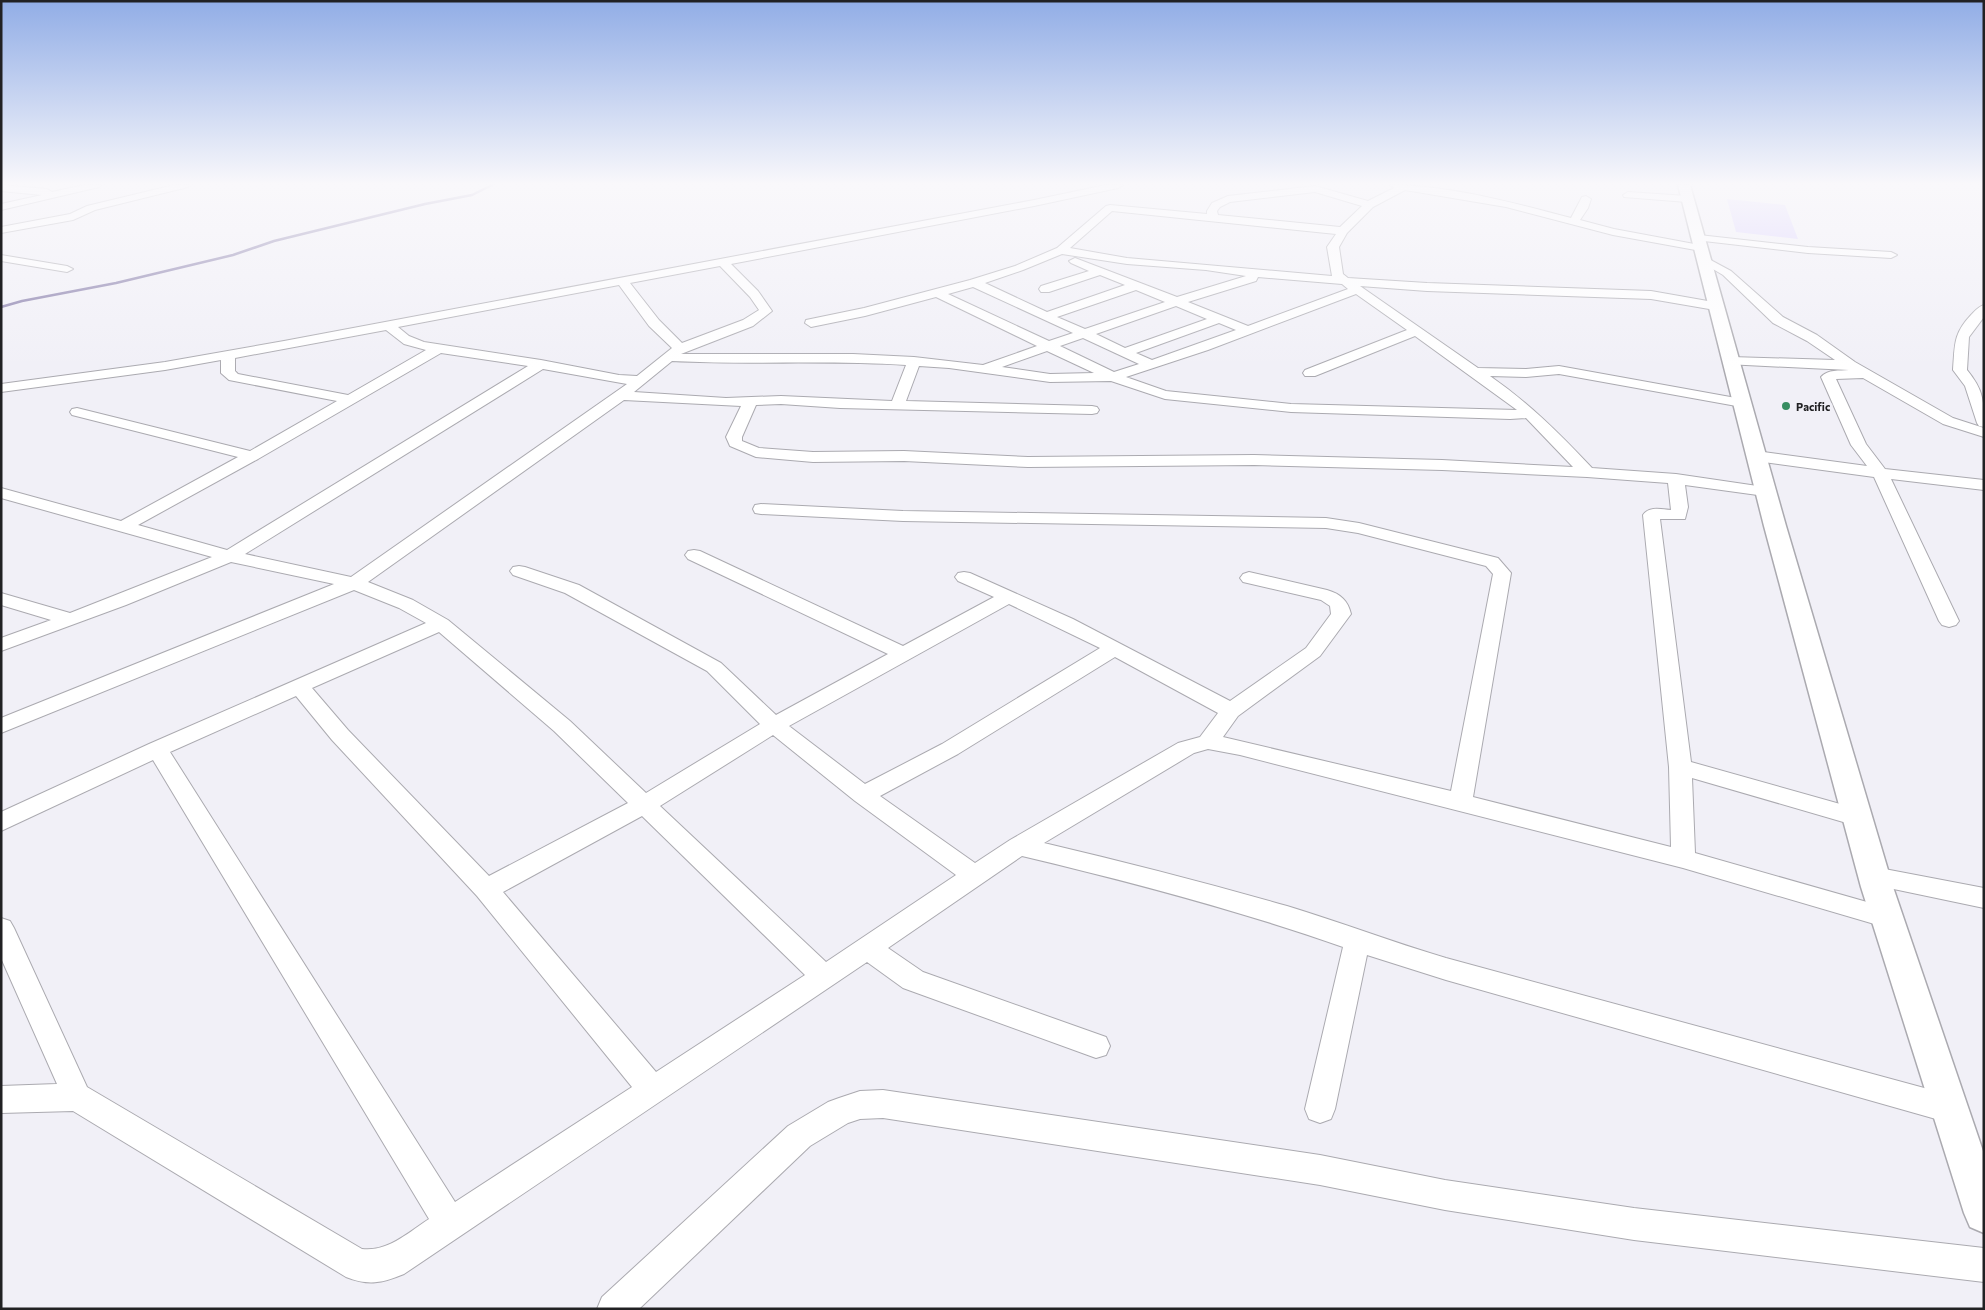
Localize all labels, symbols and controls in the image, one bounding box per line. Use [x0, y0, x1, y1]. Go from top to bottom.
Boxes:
marker: Pacific [1780, 400, 1792, 412]
place label: Pacific [1796, 400, 1830, 413]

